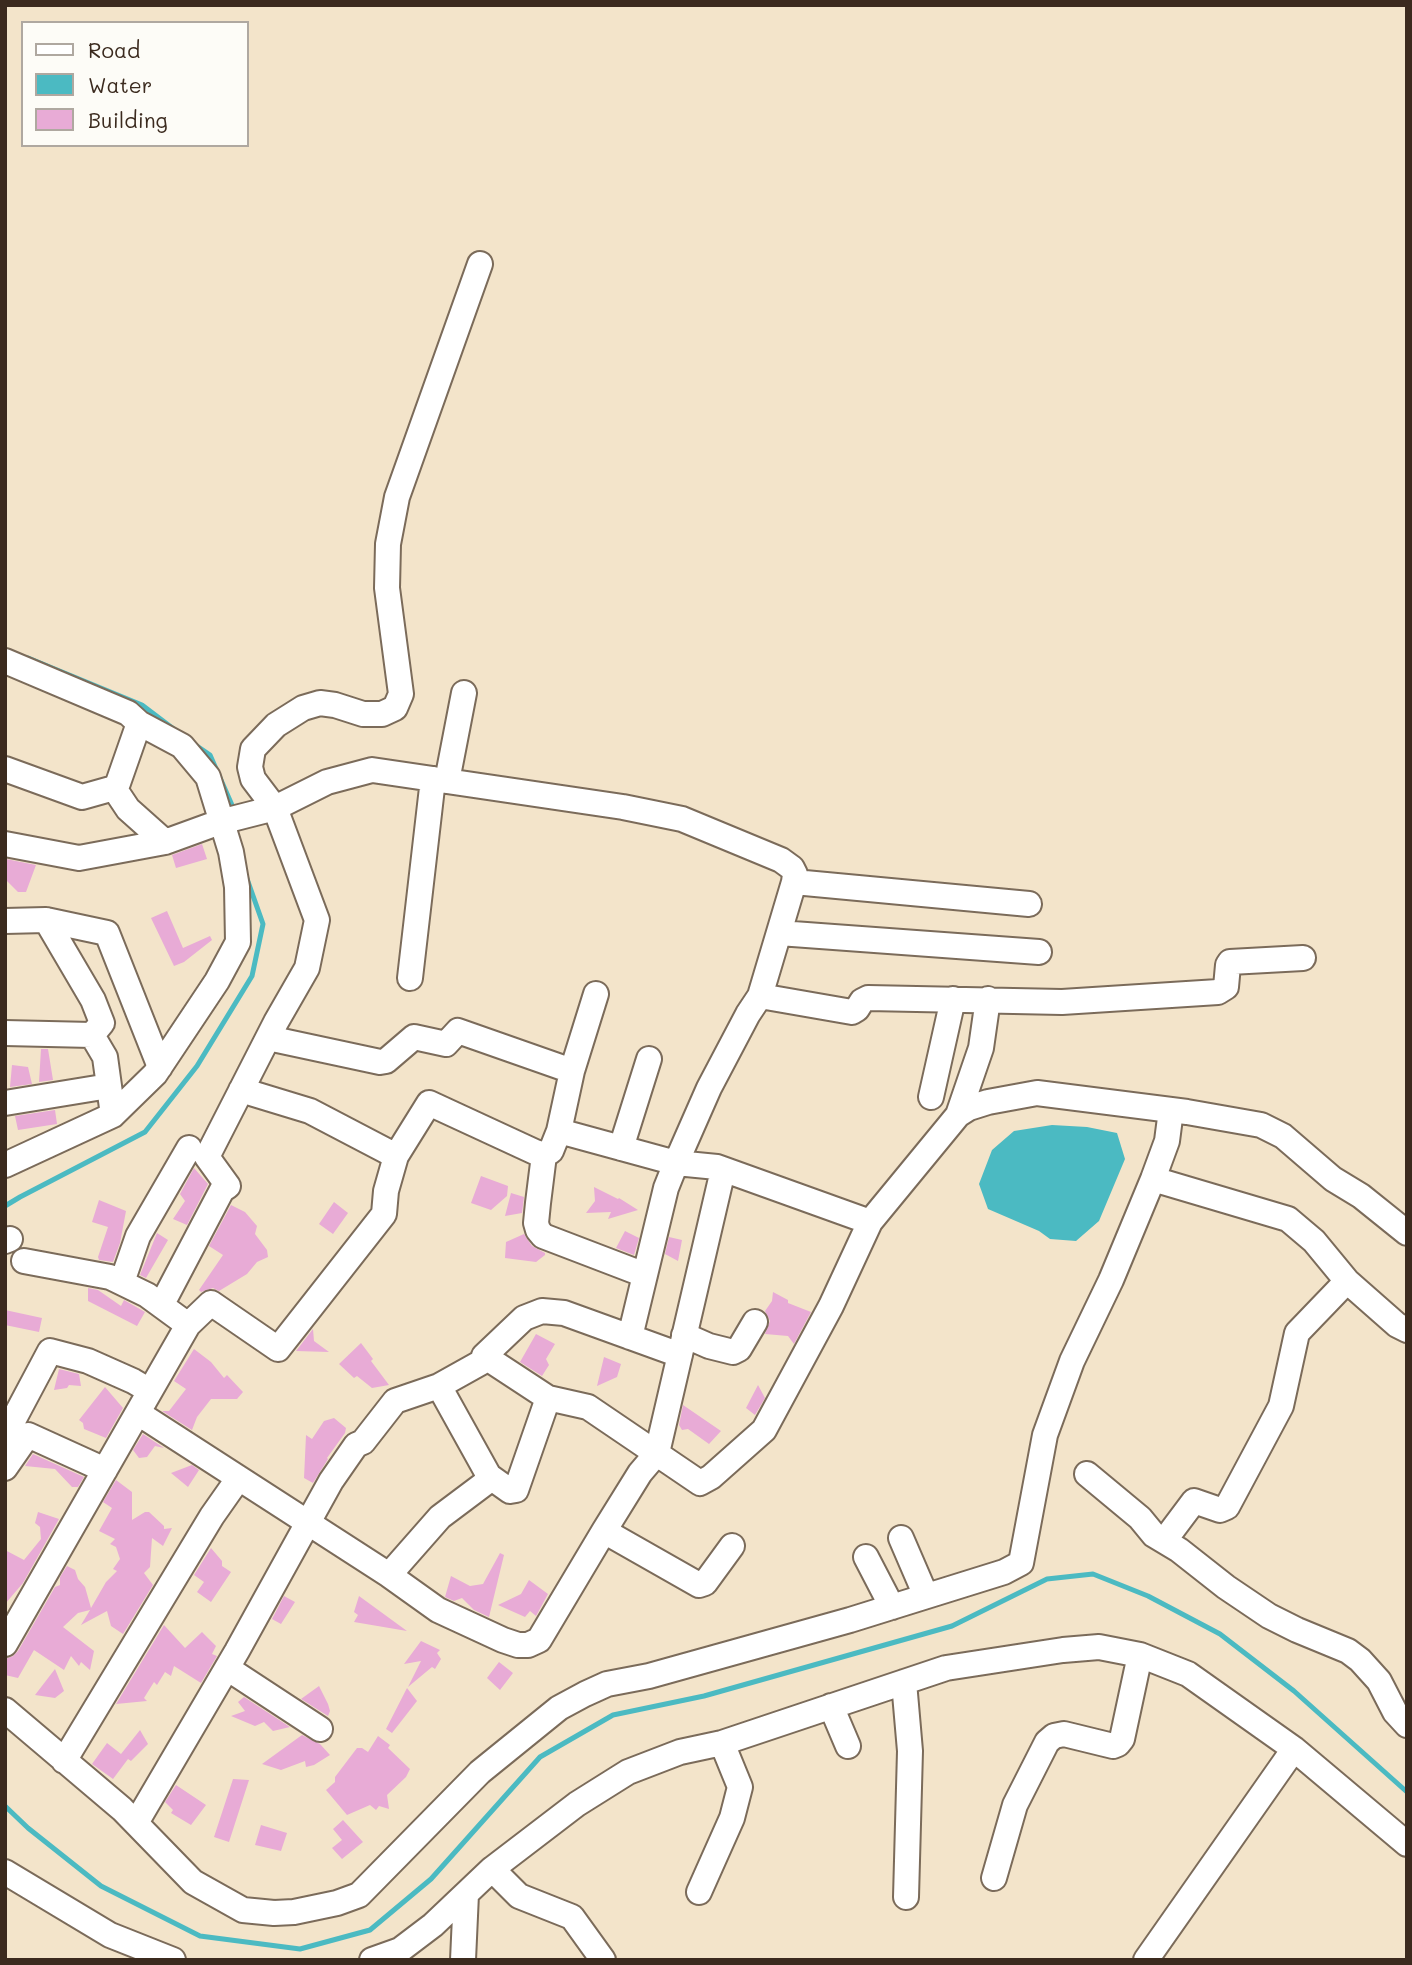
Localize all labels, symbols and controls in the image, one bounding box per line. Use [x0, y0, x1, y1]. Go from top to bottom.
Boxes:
legend [21, 21, 248, 147]
text: Road [88, 36, 140, 63]
text: Water [88, 71, 152, 98]
text: Building [88, 106, 168, 133]

